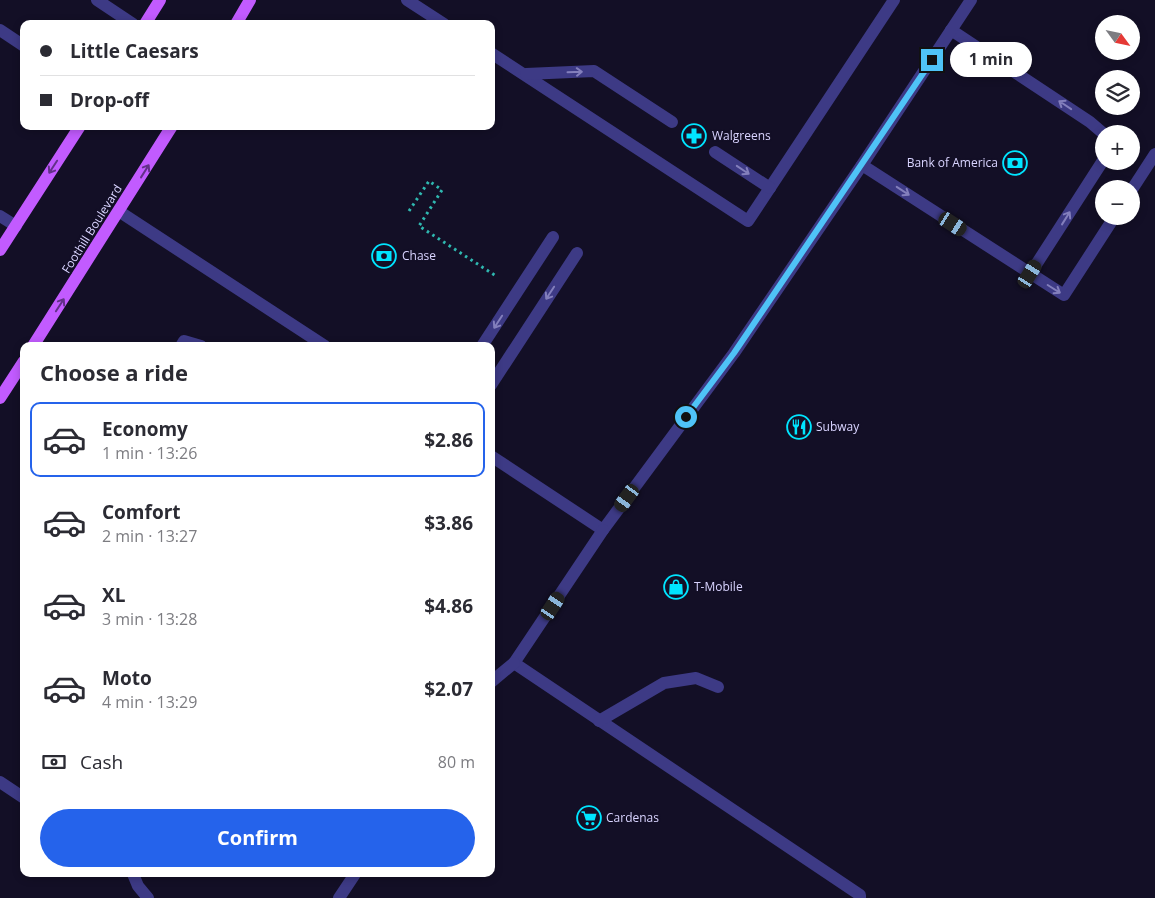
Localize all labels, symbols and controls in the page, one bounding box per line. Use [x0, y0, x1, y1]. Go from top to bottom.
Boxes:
north arrow [1095, 15, 1140, 60]
map controls [1095, 15, 1140, 225]
text: Little Caesars [70, 38, 199, 64]
callout: 1 min [950, 42, 1032, 78]
text: 1 min [969, 48, 1013, 70]
route end [921, 49, 943, 71]
one-way arrow [566, 67, 582, 77]
button: layers [1095, 70, 1140, 115]
text: Drop-off [70, 87, 149, 113]
one-way arrow [1058, 100, 1072, 110]
pharmacy icon: Walgreens [681, 123, 707, 149]
button: + [1095, 125, 1140, 170]
place label: Walgreens [712, 127, 771, 144]
bank icon: Bank of America [1002, 150, 1028, 176]
place label: Bank of America [907, 154, 998, 171]
one-way arrow [48, 160, 58, 174]
one-way arrow [141, 164, 151, 178]
one-way arrow [735, 165, 749, 175]
button: − [1095, 180, 1140, 225]
street label: Foothill Boulevard [57, 181, 126, 276]
one-way arrow [895, 186, 909, 196]
car [936, 210, 969, 238]
one-way arrow [1060, 211, 1071, 225]
bank icon: Chase [371, 243, 397, 269]
place label: Chase [402, 247, 436, 264]
car [1015, 257, 1044, 291]
one-way arrow [1047, 284, 1061, 294]
one-way arrow [545, 286, 555, 300]
one-way arrow [55, 299, 65, 313]
one-way arrow [492, 314, 502, 328]
text: Choose a ride [40, 357, 188, 387]
route start [675, 406, 697, 428]
restaurant icon: Subway [786, 414, 812, 440]
text: Economy [102, 416, 188, 442]
icon: car [42, 417, 87, 462]
place label: Subway [816, 418, 860, 435]
text: $2.86 [424, 427, 473, 453]
text: 1 min · 13:26 [102, 442, 197, 464]
car [612, 481, 641, 515]
text: Comfort [102, 499, 181, 525]
icon: car [42, 500, 87, 545]
text: $3.86 [424, 510, 473, 536]
text: 2 min · 13:27 [102, 525, 197, 547]
shop icon: T-Mobile [663, 574, 689, 600]
place label: T-Mobile [694, 578, 743, 595]
text: XL [102, 582, 125, 608]
icon: car [42, 583, 87, 628]
car [538, 589, 567, 623]
text: $4.86 [424, 593, 473, 619]
text: 3 min · 13:28 [102, 608, 197, 630]
text: Moto [102, 665, 152, 691]
icon: car [42, 666, 87, 711]
text: $2.07 [424, 676, 473, 702]
text: 4 min · 13:29 [102, 691, 197, 713]
icon: cash [40, 748, 68, 776]
text: Cash [80, 749, 123, 775]
text: 80 m [438, 751, 475, 773]
supermarket icon: Cardenas [576, 805, 602, 831]
button: Confirm [40, 809, 475, 867]
place label: Cardenas [606, 809, 659, 826]

